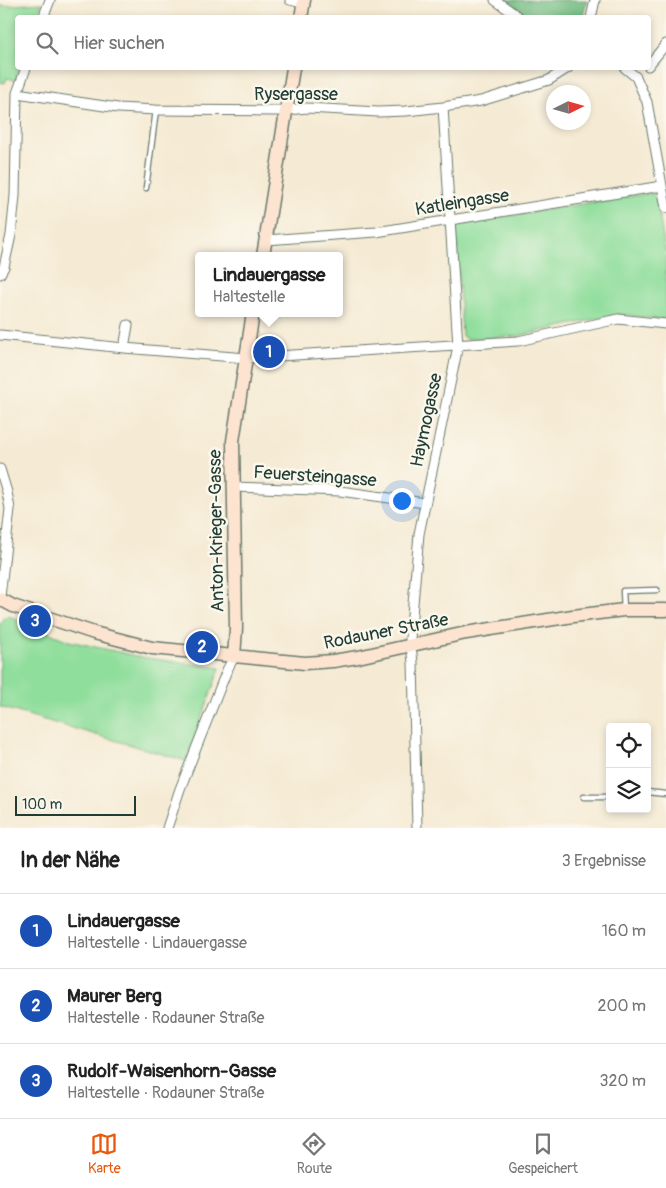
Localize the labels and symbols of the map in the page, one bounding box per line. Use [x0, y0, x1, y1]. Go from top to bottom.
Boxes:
street label: Rysergasse [254, 83, 338, 106]
north arrow [546, 85, 591, 130]
street label: Katleingasse [414, 184, 511, 221]
pin: 1 [253, 333, 285, 371]
street label: Haymogasse [405, 371, 448, 469]
street label: Anton-Krieger-Gasse [204, 449, 229, 613]
street label: Feuersteingasse [253, 461, 377, 492]
your location [389, 488, 415, 514]
pin: 3 [19, 602, 51, 640]
street label: Rodauner Straße [322, 608, 451, 655]
pin: 2 [186, 628, 218, 666]
scale bar [15, 793, 136, 816]

